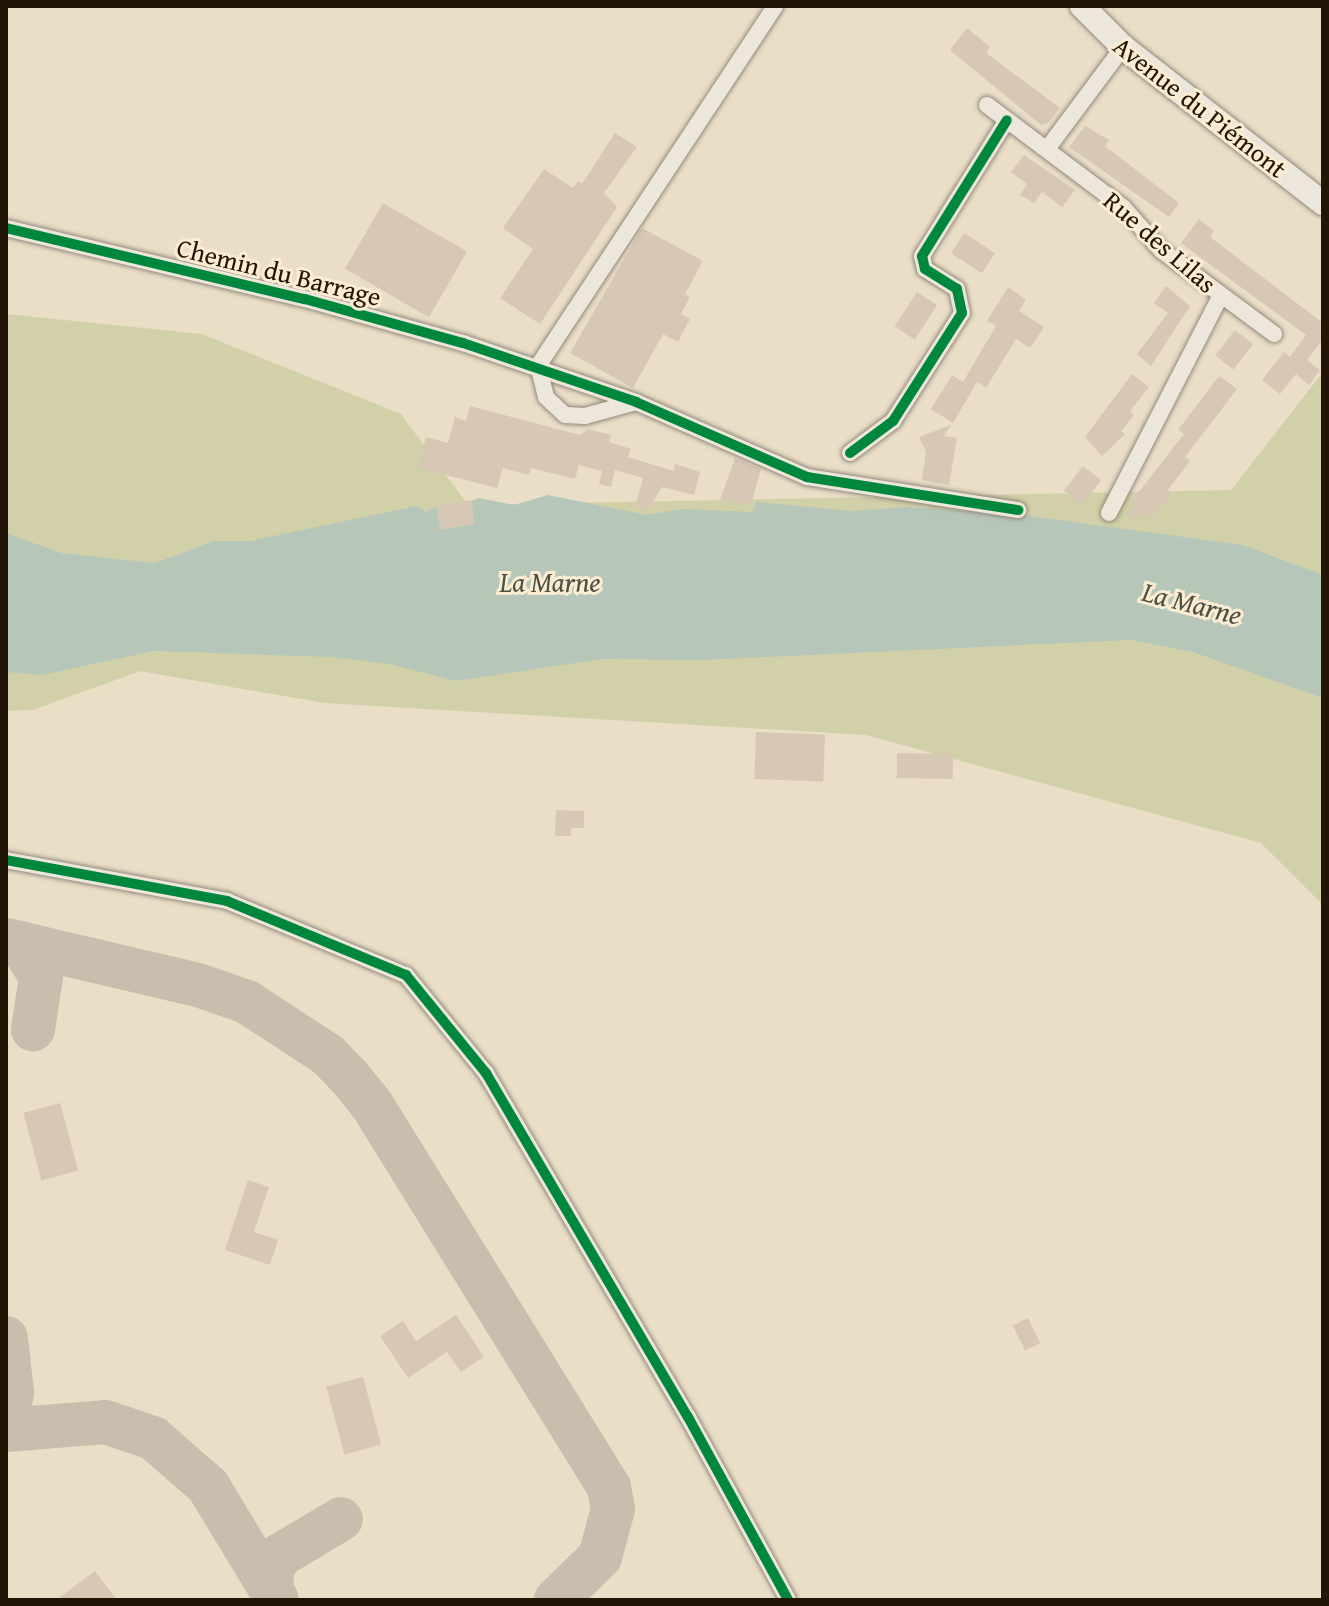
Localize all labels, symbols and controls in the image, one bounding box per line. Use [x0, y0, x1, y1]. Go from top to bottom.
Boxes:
street label: Avenue du Piémont [1107, 30, 1293, 184]
street label: Rue des Lilas [1097, 185, 1223, 299]
street label: Chemin du Barrage [174, 232, 384, 312]
water label: La Marne [499, 565, 601, 599]
water label: La Marne [1139, 574, 1245, 632]

